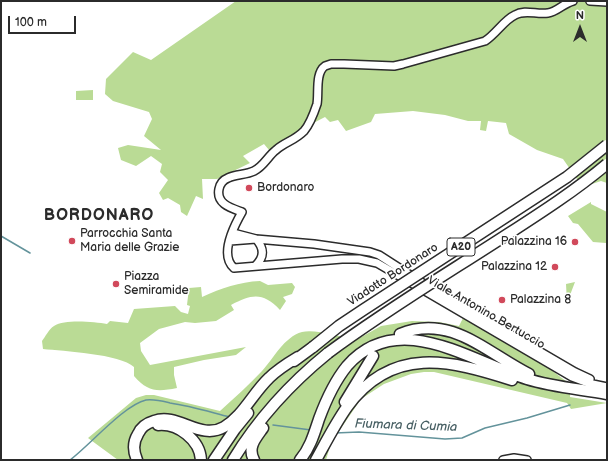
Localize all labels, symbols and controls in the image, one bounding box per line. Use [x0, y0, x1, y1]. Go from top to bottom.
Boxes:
scale bar [10, 8, 78, 34]
north arrow [560, 8, 600, 48]
text: N [576, 9, 584, 22]
text: 100 m [15, 15, 47, 30]
place label: Bordonaro [257, 181, 314, 195]
marker: Bordonaro [244, 183, 254, 193]
district label: BORDONARO [44, 206, 154, 226]
place label: Parrocchia Santa Maria delle Grazie [80, 227, 179, 255]
place label: Palazzina 16 [501, 235, 567, 249]
marker: Parrocchia Santa Maria delle Grazie [67, 236, 77, 246]
marker: Palazzina 16 [570, 237, 580, 247]
road number: A20 [447, 238, 475, 256]
street label: Viadotto Bordonaro [345, 240, 441, 310]
place label: Palazzina 12 [481, 260, 547, 274]
marker: Palazzina 12 [550, 262, 560, 272]
place label: Piazza Semiramide [124, 270, 189, 298]
street label: Viale Antonino Bertuccio [425, 273, 547, 353]
marker: Piazza Semiramide [111, 279, 121, 289]
place label: Palazzina 8 [510, 293, 571, 307]
marker: Palazzina 8 [497, 295, 507, 305]
water label: Fiumara di Cumia [354, 416, 458, 436]

